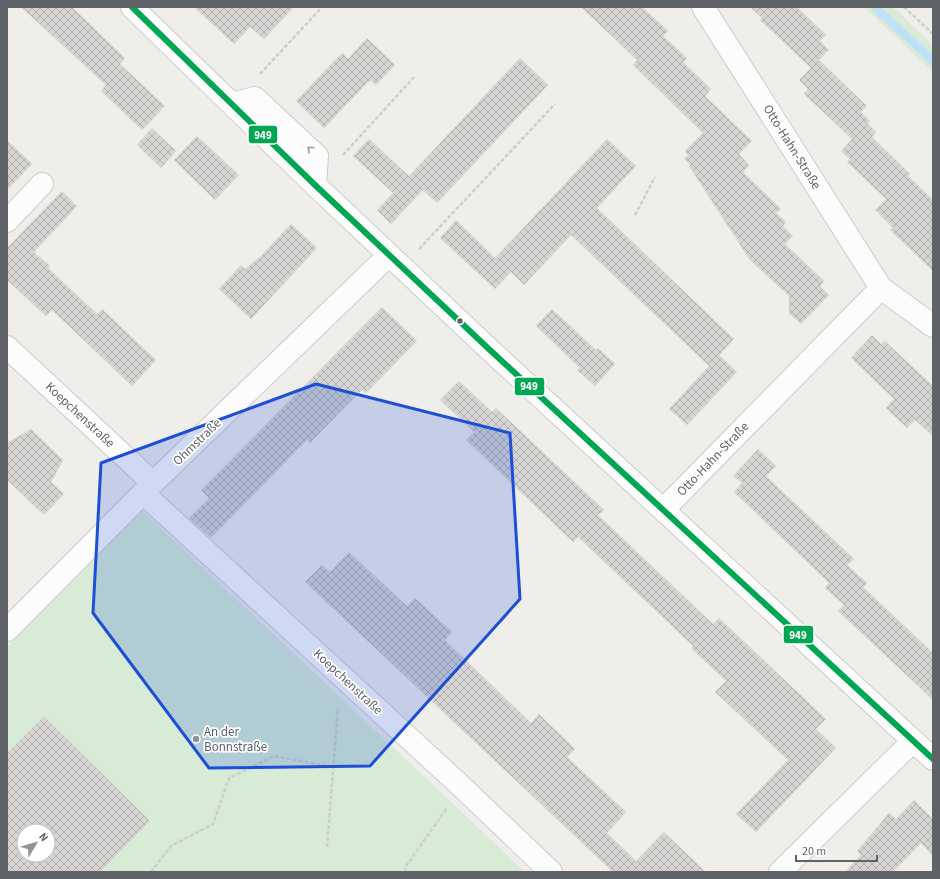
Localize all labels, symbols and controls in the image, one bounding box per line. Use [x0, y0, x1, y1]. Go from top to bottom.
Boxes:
street label: Otto-Hahn-Straße [759, 101, 825, 193]
line badge: 949 [248, 125, 278, 144]
text: 949 [254, 128, 272, 143]
one-way arrow [307, 146, 315, 154]
unlabelled marker [455, 316, 465, 326]
line badge: 949 [514, 377, 545, 396]
street label: Koepchenstraße [41, 378, 119, 452]
text: 949 [520, 379, 538, 394]
street label: Ohmstraße [169, 414, 225, 470]
street label: Otto-Hahn-Straße [673, 418, 753, 500]
line badge: 949 [783, 625, 814, 644]
text: 949 [789, 628, 807, 643]
street label: Koepchenstraße [309, 645, 387, 719]
place label: An der Bonnstraße [204, 723, 267, 756]
marker: An der Bonnstraße [191, 734, 201, 744]
north arrow [16, 823, 56, 863]
text: N [35, 830, 52, 845]
scale bar [796, 837, 877, 863]
text: 20 m [802, 843, 826, 860]

